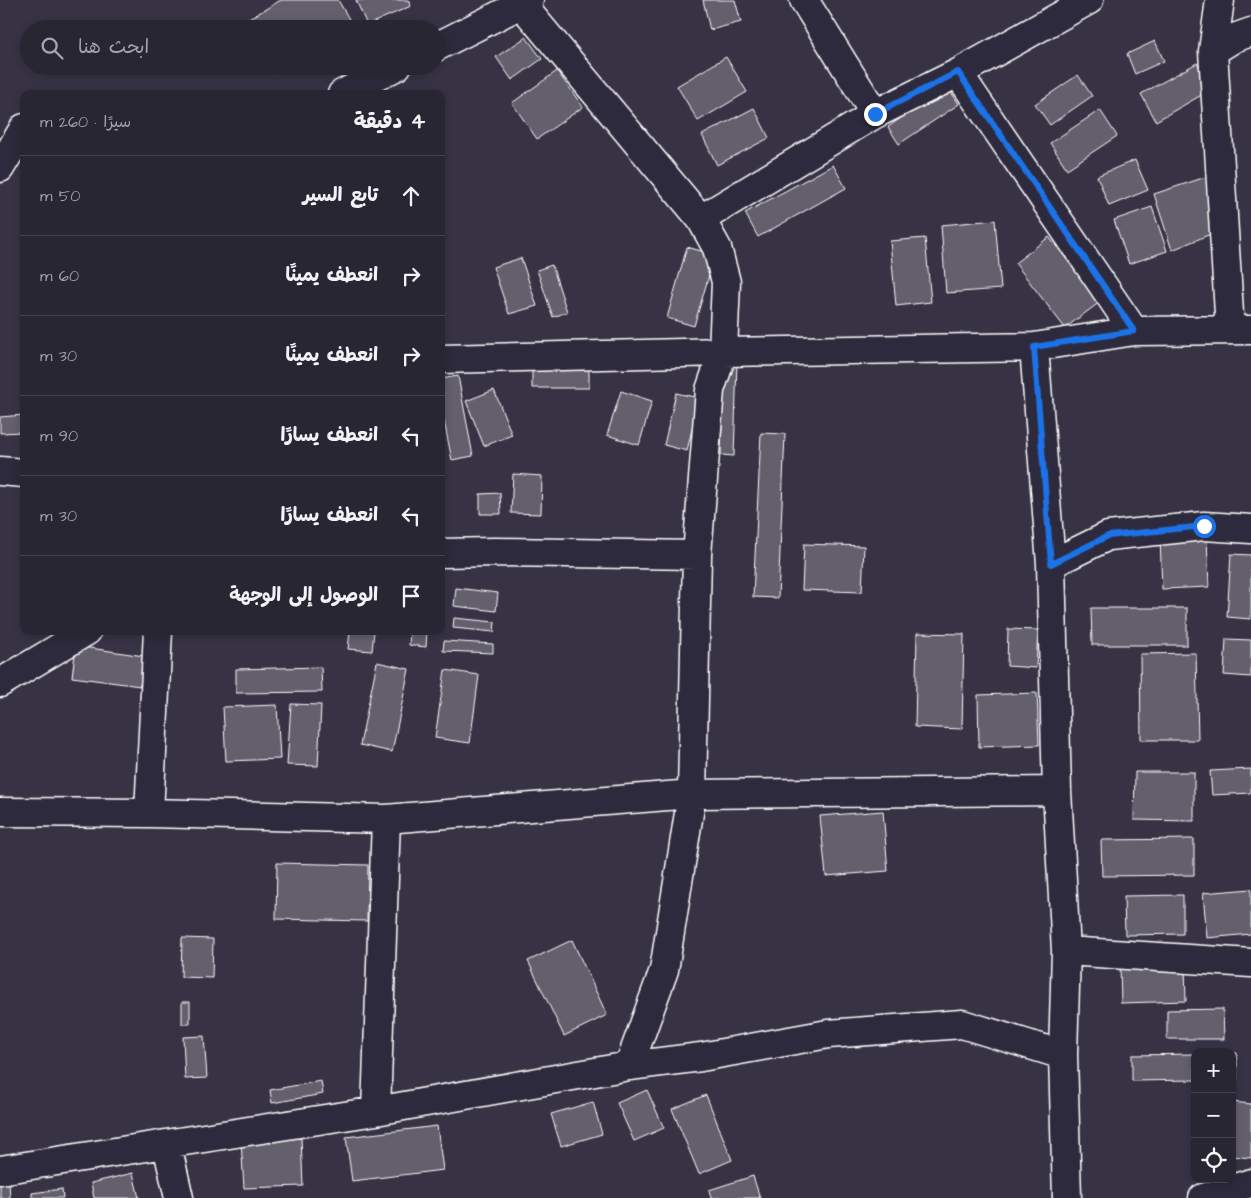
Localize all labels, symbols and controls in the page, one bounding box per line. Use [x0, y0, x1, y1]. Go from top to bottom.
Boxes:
search box [20, 20, 445, 75]
icon: search [38, 34, 66, 62]
text: ابحث هنا [78, 34, 149, 61]
route end [864, 103, 887, 126]
text: 4 دقيقة [354, 107, 425, 136]
text: سيرًا · 260 m [40, 111, 131, 133]
text: تابع السير [303, 182, 378, 209]
icon: ahead [397, 182, 425, 210]
text: 50 m [40, 185, 80, 207]
text: انعطف يمينًا [286, 262, 378, 289]
icon: right [397, 262, 425, 290]
text: 60 m [40, 265, 79, 287]
text: انعطف يمينًا [286, 342, 378, 369]
icon: right [397, 342, 425, 370]
text: 30 m [40, 345, 77, 367]
text: انعطف يسارًا [281, 422, 378, 449]
icon: left [397, 422, 425, 450]
text: 90 m [40, 425, 78, 447]
text: انعطف يسارًا [281, 502, 378, 529]
icon: left [397, 502, 425, 530]
text: 30 m [40, 505, 77, 527]
route start [1193, 515, 1216, 538]
text: الوصول إلى الوجهة [229, 582, 378, 609]
icon: arrive [397, 582, 425, 610]
map controls [1191, 1048, 1236, 1183]
button: + [1191, 1048, 1236, 1093]
button: − [1191, 1093, 1236, 1138]
button: locate [1191, 1138, 1236, 1183]

